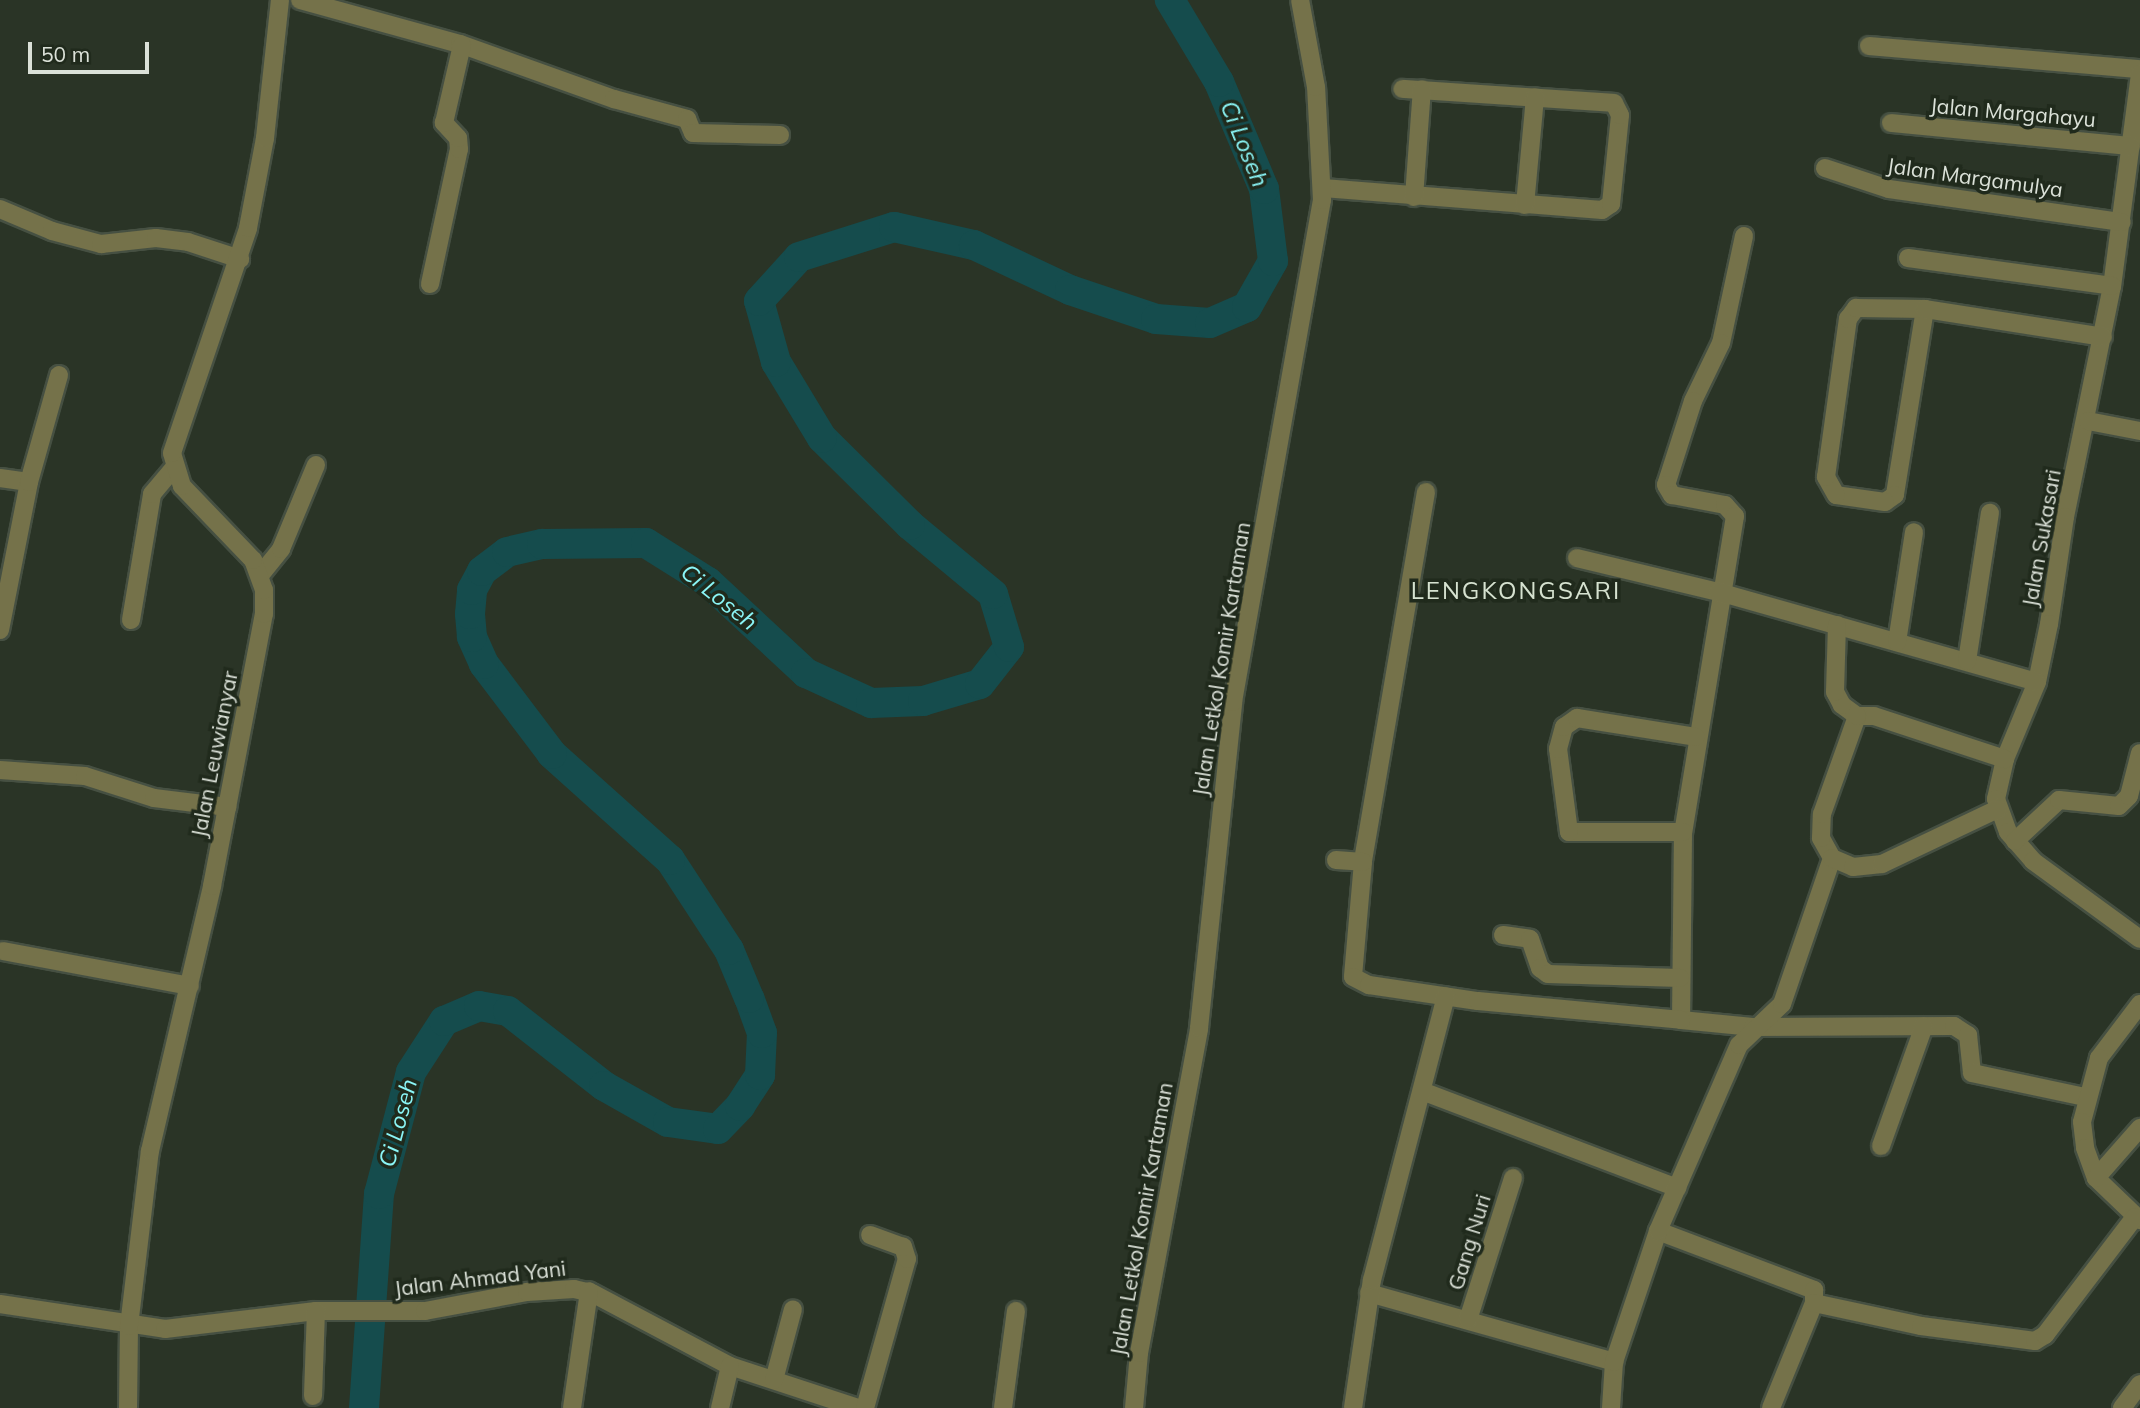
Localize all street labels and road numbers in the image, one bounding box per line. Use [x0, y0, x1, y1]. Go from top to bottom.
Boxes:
street label: Jalan Margahayu [1929, 92, 2097, 132]
street label: Jalan Margamulya [1885, 152, 2065, 202]
street label: Jalan Sukasari [2017, 467, 2065, 609]
street label: Jalan Letkol Komir Kartaman [1187, 520, 1255, 798]
street label: Jalan Leuwianyar [186, 669, 242, 839]
street label: Jalan Letkol Komir Kartaman [1105, 1080, 1177, 1358]
street label: Gang Nuri [1443, 1191, 1495, 1293]
street label: Jalan Ahmad Yani [393, 1255, 567, 1301]

